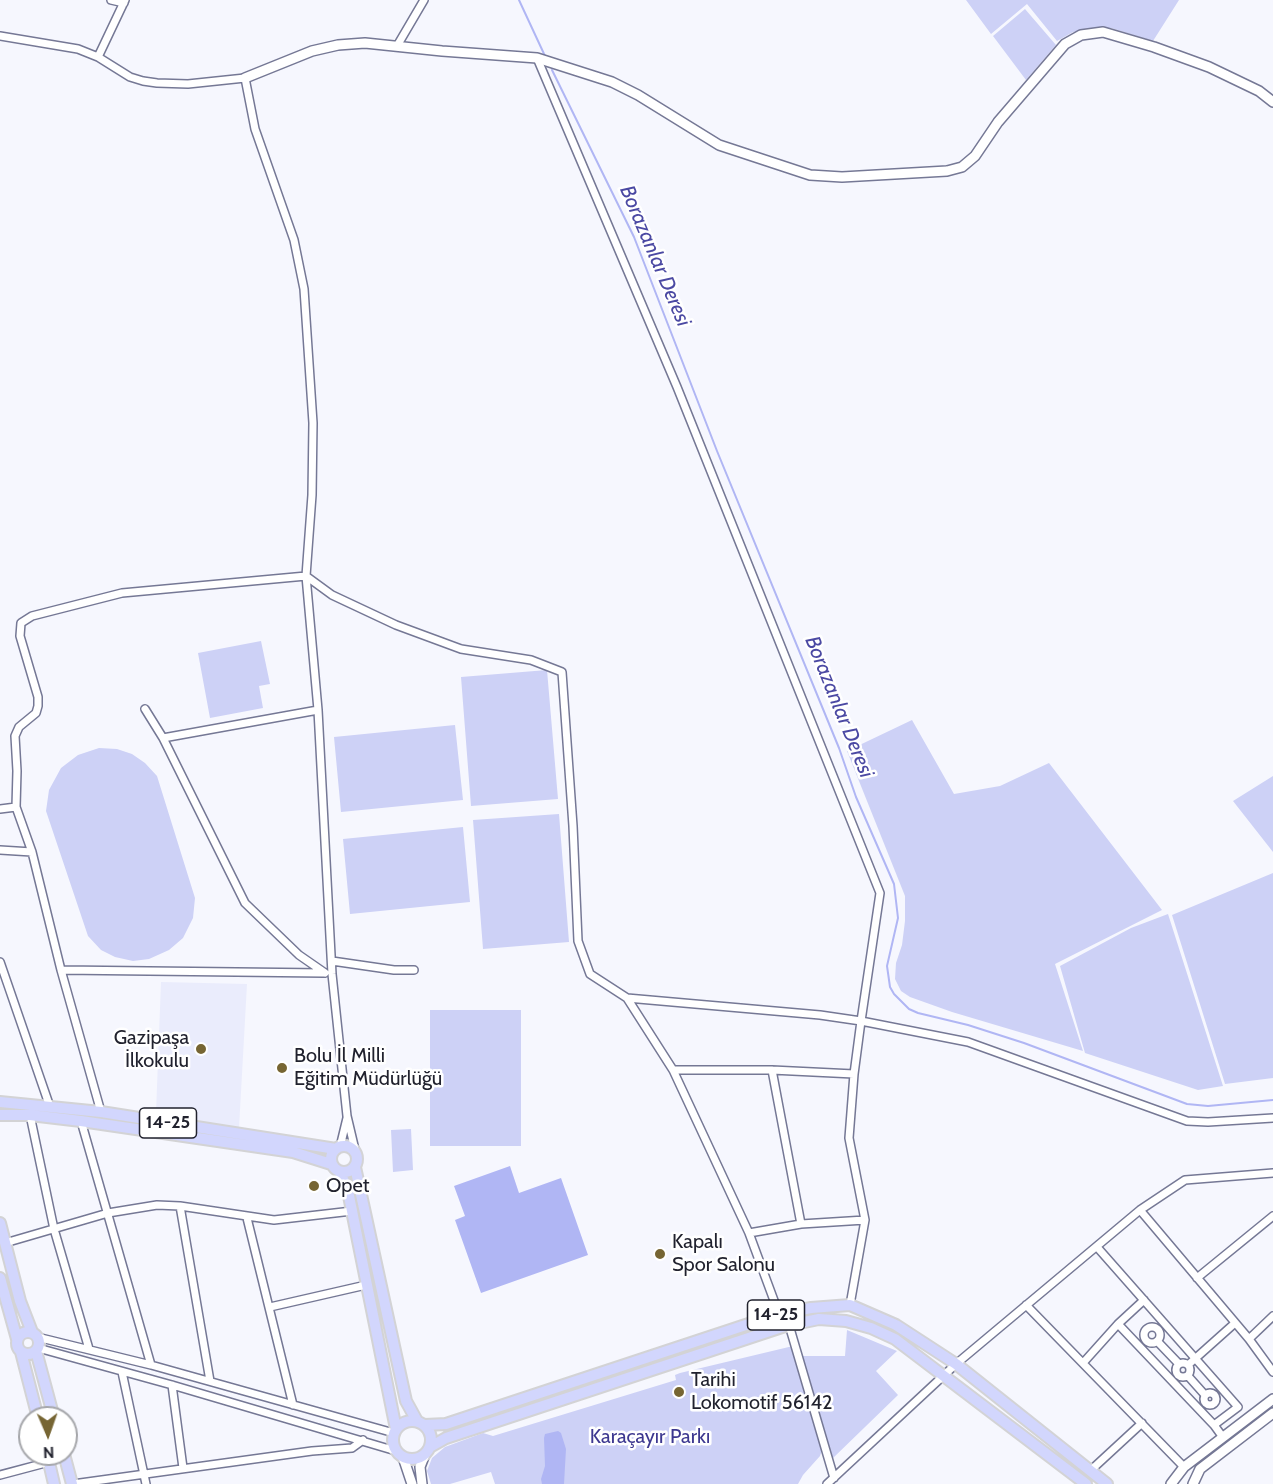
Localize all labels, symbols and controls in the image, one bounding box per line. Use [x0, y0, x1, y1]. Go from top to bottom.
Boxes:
water label: Borazanlar Deresi [614, 182, 696, 330]
water label: Borazanlar Deresi [799, 632, 879, 782]
place label: Gazipaşa İlkokulu [114, 1026, 189, 1073]
marker: Gazipaşa İlkokulu [194, 1042, 208, 1056]
place label: Bolu İl Milli Eğitim Müdürlüğü [294, 1044, 442, 1091]
marker: Bolu İl Milli Eğitim Müdürlüğü [275, 1061, 289, 1075]
road number: 14-25 [140, 1108, 196, 1138]
place label: Opet [326, 1174, 369, 1198]
marker: Opet [307, 1179, 321, 1193]
place label: Kapalı Spor Salonu [672, 1230, 775, 1277]
marker: Kapalı Spor Salonu [653, 1247, 667, 1261]
road number: 14-25 [748, 1300, 804, 1330]
place label: Tarihi Lokomotif 56142 [691, 1368, 832, 1415]
marker: Tarihi Lokomotif 56142 [672, 1385, 686, 1399]
north arrow [18, 1406, 78, 1466]
park label: Karaçayır Parkı [590, 1425, 710, 1449]
text: N [43, 1443, 55, 1462]

